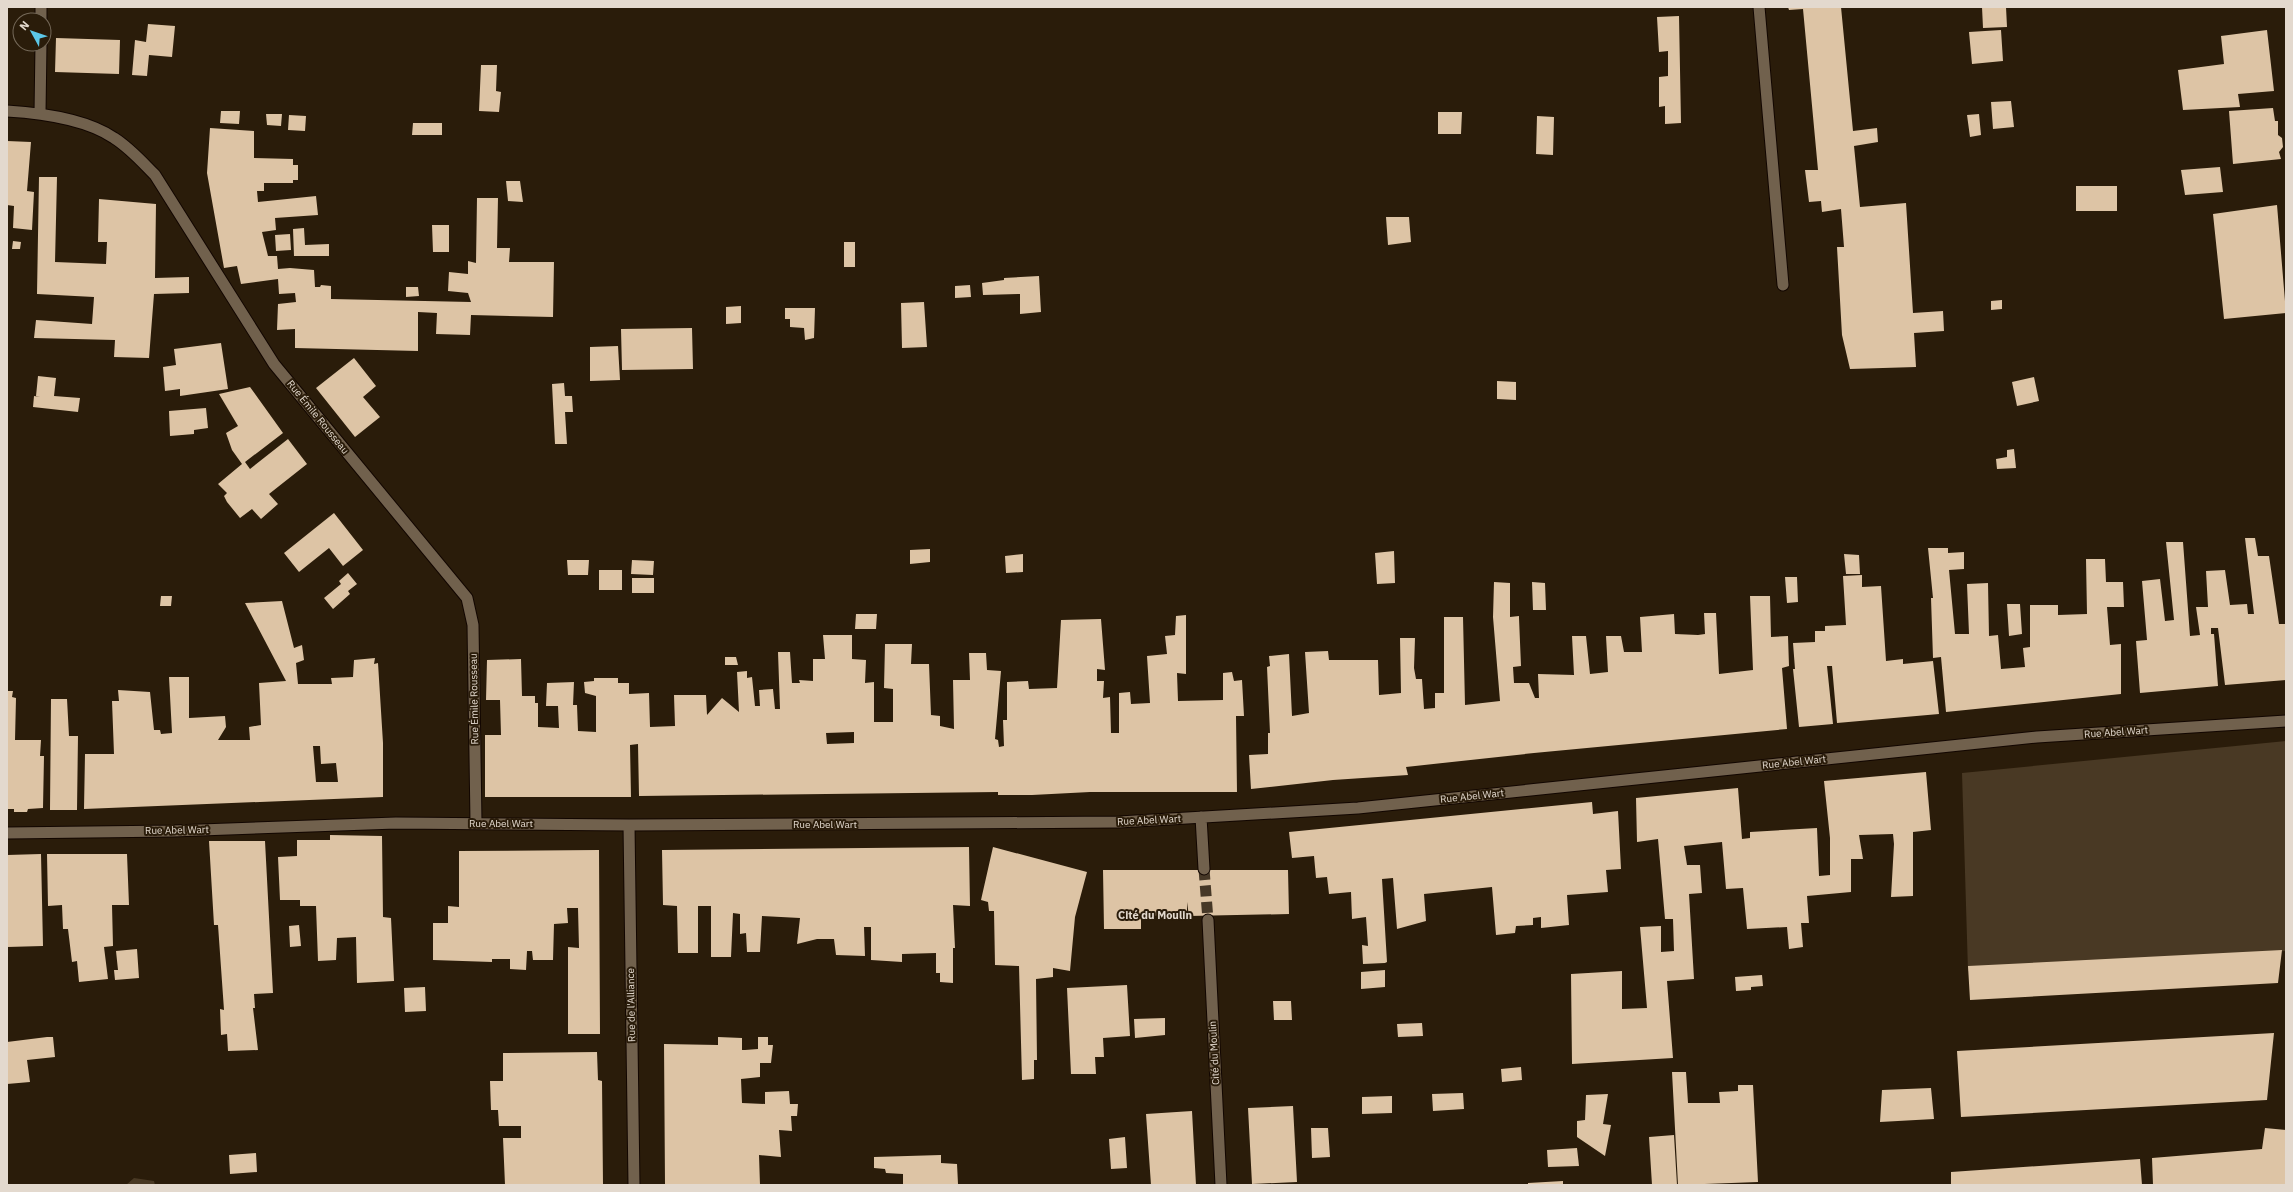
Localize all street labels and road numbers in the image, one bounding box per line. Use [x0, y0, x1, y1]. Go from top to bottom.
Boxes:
street label: Rue Émile Rousseau [284, 377, 352, 457]
street label: Rue Émile Rousseau [467, 653, 481, 745]
street label: Rue Abel Wart [2084, 723, 2149, 741]
street label: Rue Abel Wart [1761, 752, 1827, 772]
street label: Rue Abel Wart [1439, 786, 1505, 806]
street label: Rue Abel Wart [1117, 812, 1182, 828]
street label: Rue Abel Wart [469, 817, 534, 830]
street label: Rue Abel Wart [793, 818, 858, 831]
street label: Rue Abel Wart [145, 823, 210, 837]
street label: Rue de l'Alliance [624, 967, 638, 1042]
street label: Cité du Moulin [1206, 1021, 1222, 1085]

